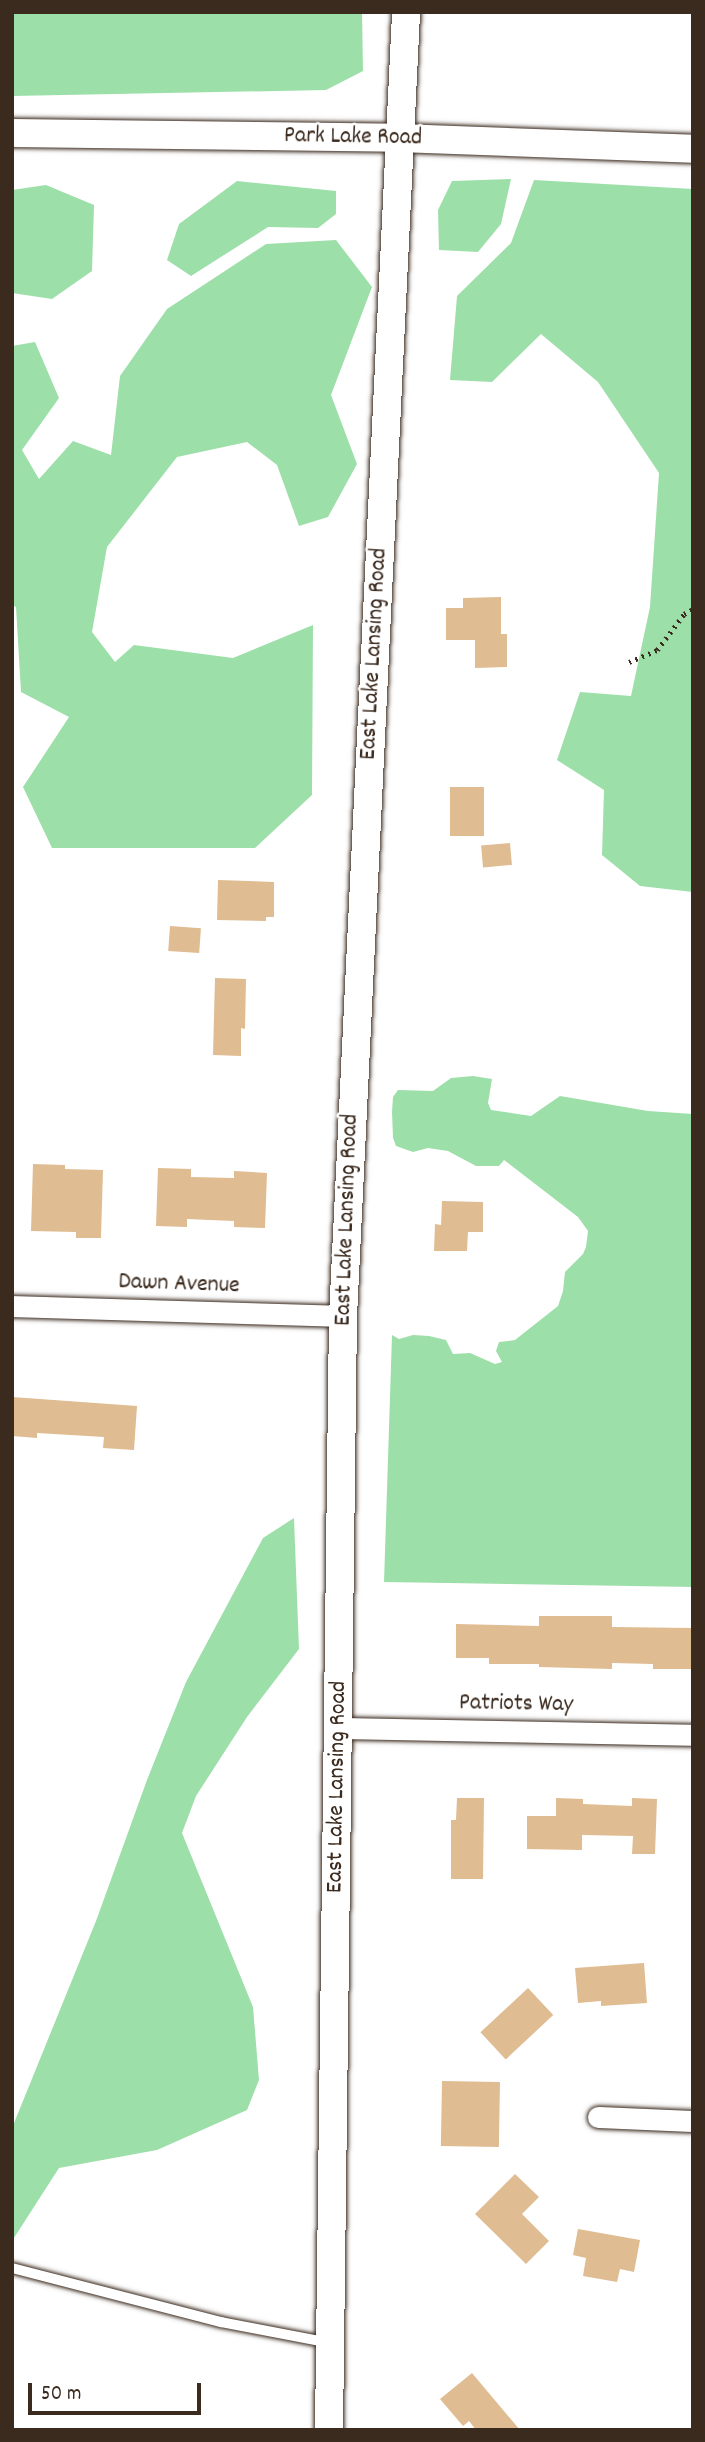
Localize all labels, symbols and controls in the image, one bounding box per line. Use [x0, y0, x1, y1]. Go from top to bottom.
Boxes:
street label: Park Lake Road [284, 122, 422, 154]
street label: East Lake Lansing Road [355, 547, 395, 761]
street label: East Lake Lansing Road [330, 1113, 366, 1327]
street label: Dawn Avenue [118, 1268, 240, 1302]
street label: East Lake Lansing Road [322, 1681, 354, 1893]
street label: Patriots Way [459, 1690, 573, 1720]
scale bar [32, 2368, 205, 2412]
text: 50 m [41, 2380, 81, 2410]

